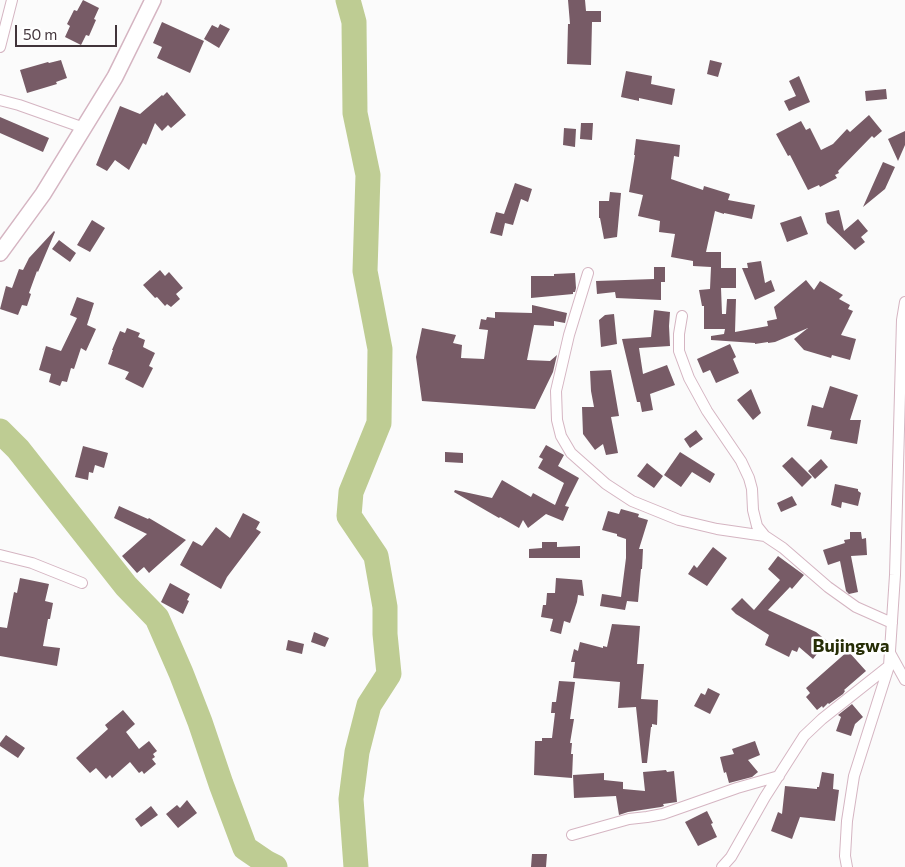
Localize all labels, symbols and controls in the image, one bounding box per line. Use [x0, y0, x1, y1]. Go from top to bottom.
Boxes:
scale bar [18, 15, 120, 47]
text: 50 m [23, 25, 57, 43]
district label: Bujingwa [813, 635, 889, 657]

